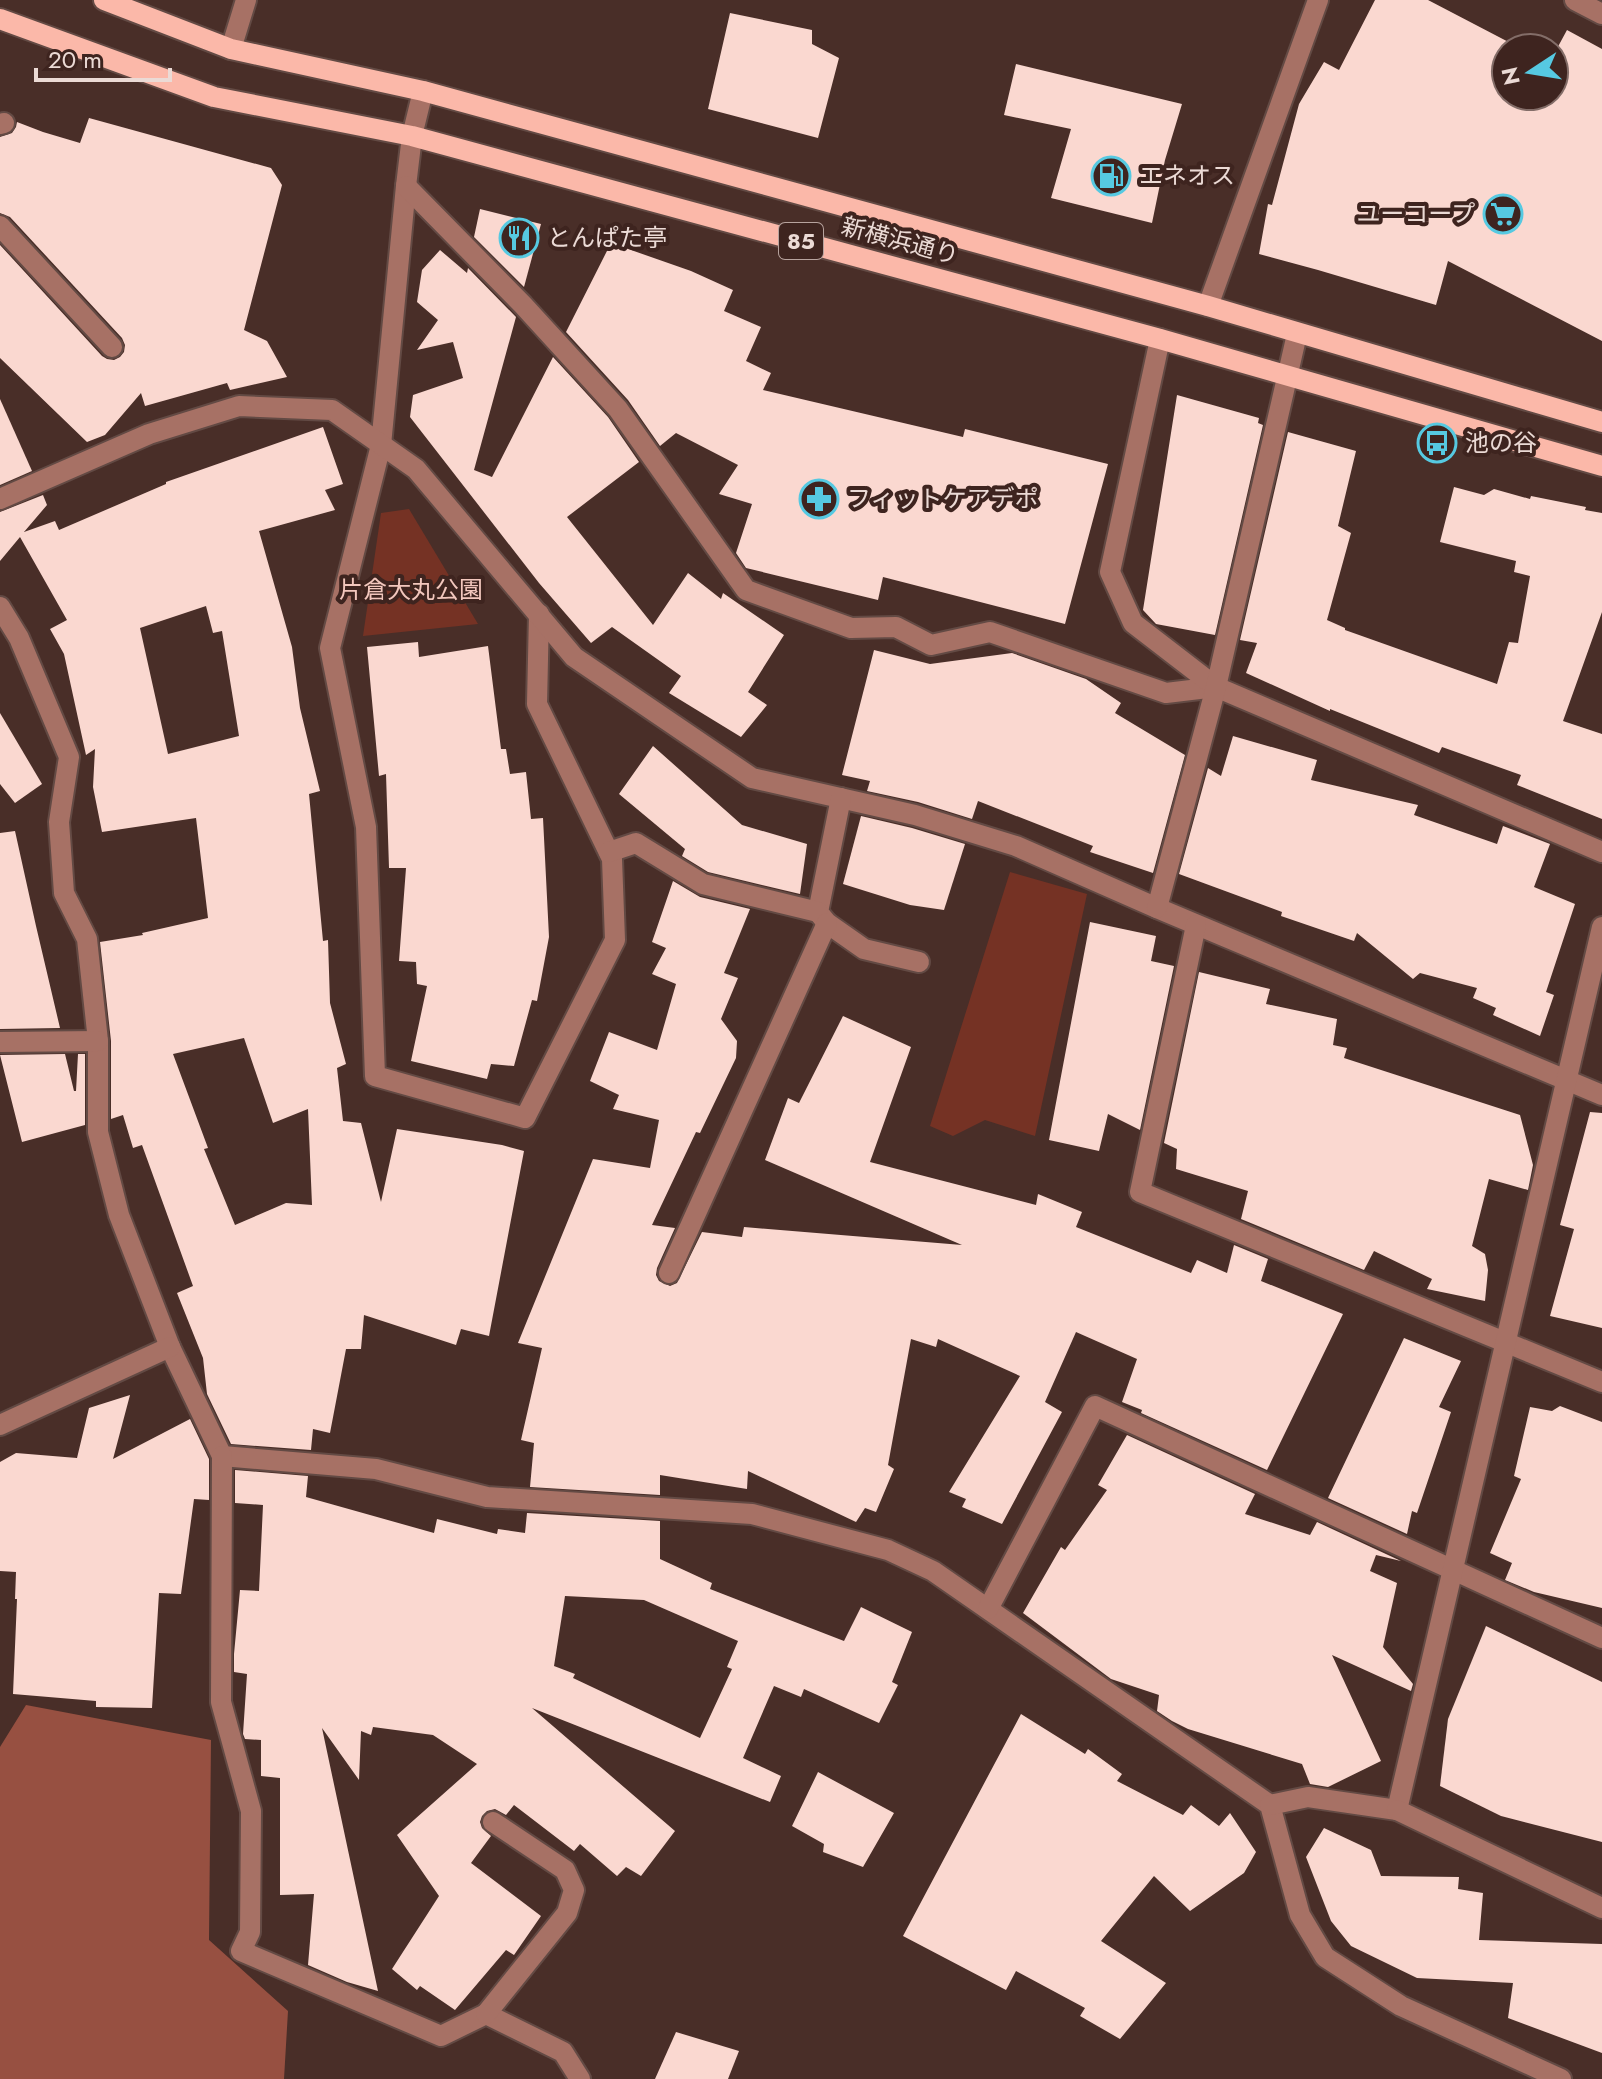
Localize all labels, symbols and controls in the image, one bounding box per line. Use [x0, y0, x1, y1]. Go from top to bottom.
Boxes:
scale bar [36, 32, 170, 82]
north arrow [1490, 32, 1570, 112]
text: 20 m [48, 42, 102, 77]
text: N [1493, 64, 1528, 88]
fuel station icon: エネオス [1090, 155, 1132, 197]
place label: エネオス [1139, 158, 1235, 193]
supermarket icon: ユーコープ [1482, 193, 1524, 235]
place label: ユーコープ [1356, 196, 1475, 231]
street label: 新横浜通り [838, 208, 963, 273]
restaurant icon: とんぱた亭 [498, 217, 540, 259]
place label: とんぱた亭 [547, 220, 667, 255]
road number: 85 [779, 223, 823, 259]
bus stop icon: 池の谷 [1416, 422, 1458, 464]
place label: 池の谷 [1465, 425, 1537, 460]
pharmacy icon: フィットケアデポ [798, 478, 840, 520]
place label: フィットケアデポ [847, 481, 1039, 516]
park label: 片倉大丸公園 [339, 572, 483, 607]

